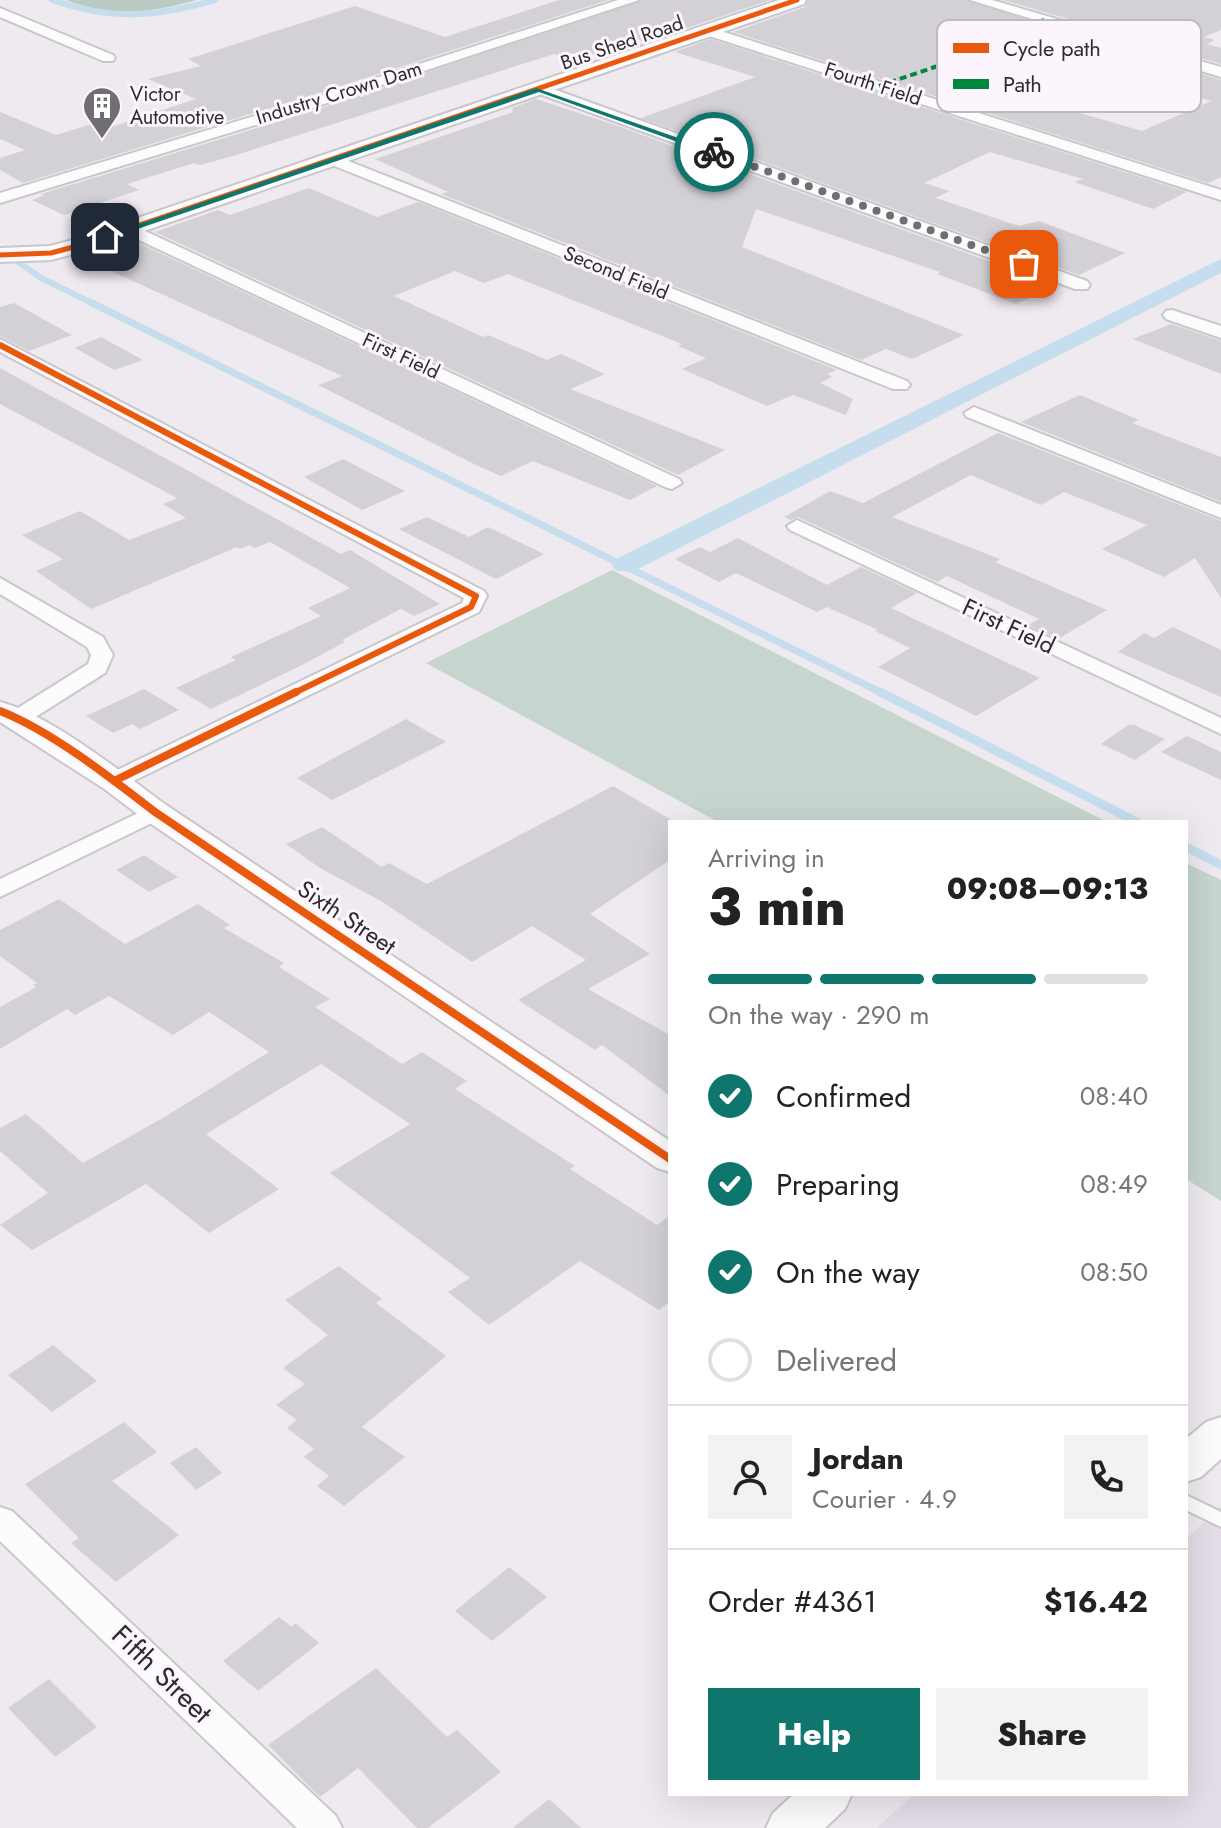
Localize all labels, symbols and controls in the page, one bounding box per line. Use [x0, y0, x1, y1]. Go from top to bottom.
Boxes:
street label: Bus Shed Road [557, 8, 687, 78]
legend [937, 20, 1201, 112]
text: Cycle path [1003, 32, 1101, 64]
street label: Industry Crown Dam [252, 54, 426, 132]
street label: Fourth Field [821, 55, 925, 113]
text: Path [1003, 68, 1042, 100]
place label: Victor Automotive [130, 80, 224, 132]
building icon: Victor Automotive [81, 85, 123, 140]
courier [674, 112, 754, 192]
icon: bike [692, 130, 736, 174]
pin [71, 203, 139, 271]
icon: home [83, 215, 127, 259]
pin [990, 230, 1058, 298]
street label: Second Field [559, 239, 673, 307]
icon: bag [1002, 242, 1046, 286]
street label: First Field [358, 325, 444, 387]
street label: First Field [957, 589, 1061, 663]
text: Arriving in [708, 839, 825, 877]
text: 09:08–09:13 [947, 867, 1148, 910]
text: 3 min [708, 869, 846, 945]
street label: Sixth Street [291, 871, 404, 963]
text: On the way · 290 m [708, 996, 929, 1034]
icon: check [708, 1074, 752, 1118]
text: Confirmed [776, 1075, 911, 1118]
text: 08:40 [1080, 1077, 1148, 1115]
icon: check [708, 1162, 752, 1206]
text: Preparing [776, 1163, 900, 1206]
text: 08:49 [1080, 1165, 1148, 1203]
icon: check [708, 1250, 752, 1294]
text: On the way [776, 1251, 920, 1294]
text: 08:50 [1080, 1253, 1148, 1291]
text: Delivered [776, 1339, 897, 1382]
button: person [708, 1435, 792, 1519]
button: phone [1064, 1435, 1148, 1519]
text: Jordan [812, 1437, 904, 1480]
text: Courier · 4.9 [812, 1480, 957, 1518]
text: Order #4361 [708, 1580, 877, 1623]
text: $16.42 [1044, 1580, 1148, 1623]
street label: Fifth Street [102, 1616, 222, 1733]
button: Help [708, 1688, 920, 1780]
button: Share [936, 1688, 1148, 1780]

